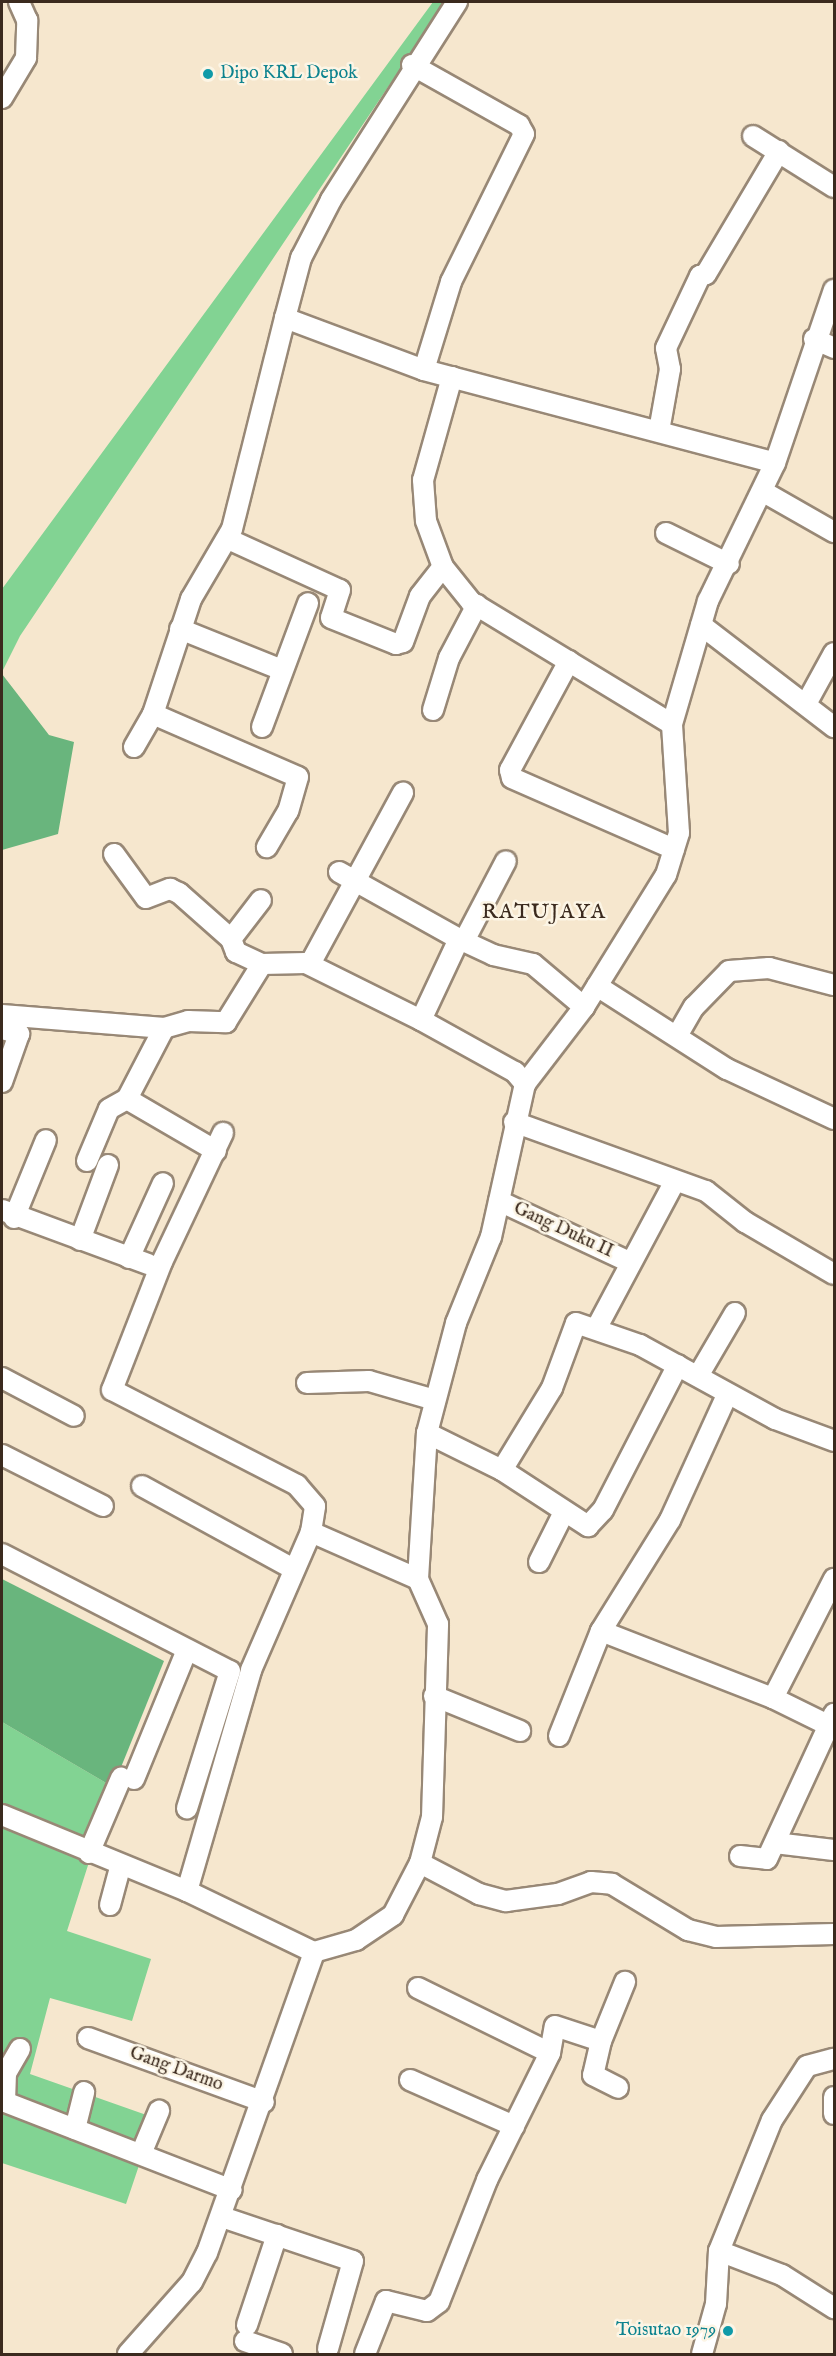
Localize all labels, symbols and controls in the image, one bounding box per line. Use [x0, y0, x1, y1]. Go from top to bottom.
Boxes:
place label: Dipo KRL Depok [220, 63, 358, 85]
marker: Dipo KRL Depok [201, 67, 215, 81]
district label: RATUJAYA [482, 900, 606, 926]
street label: Gang Duku II [510, 1198, 616, 1264]
street label: Gang Darmo [126, 2043, 226, 2097]
place label: Toisutao 1979 [616, 2320, 716, 2342]
marker: Toisutao 1979 [721, 2324, 735, 2338]

